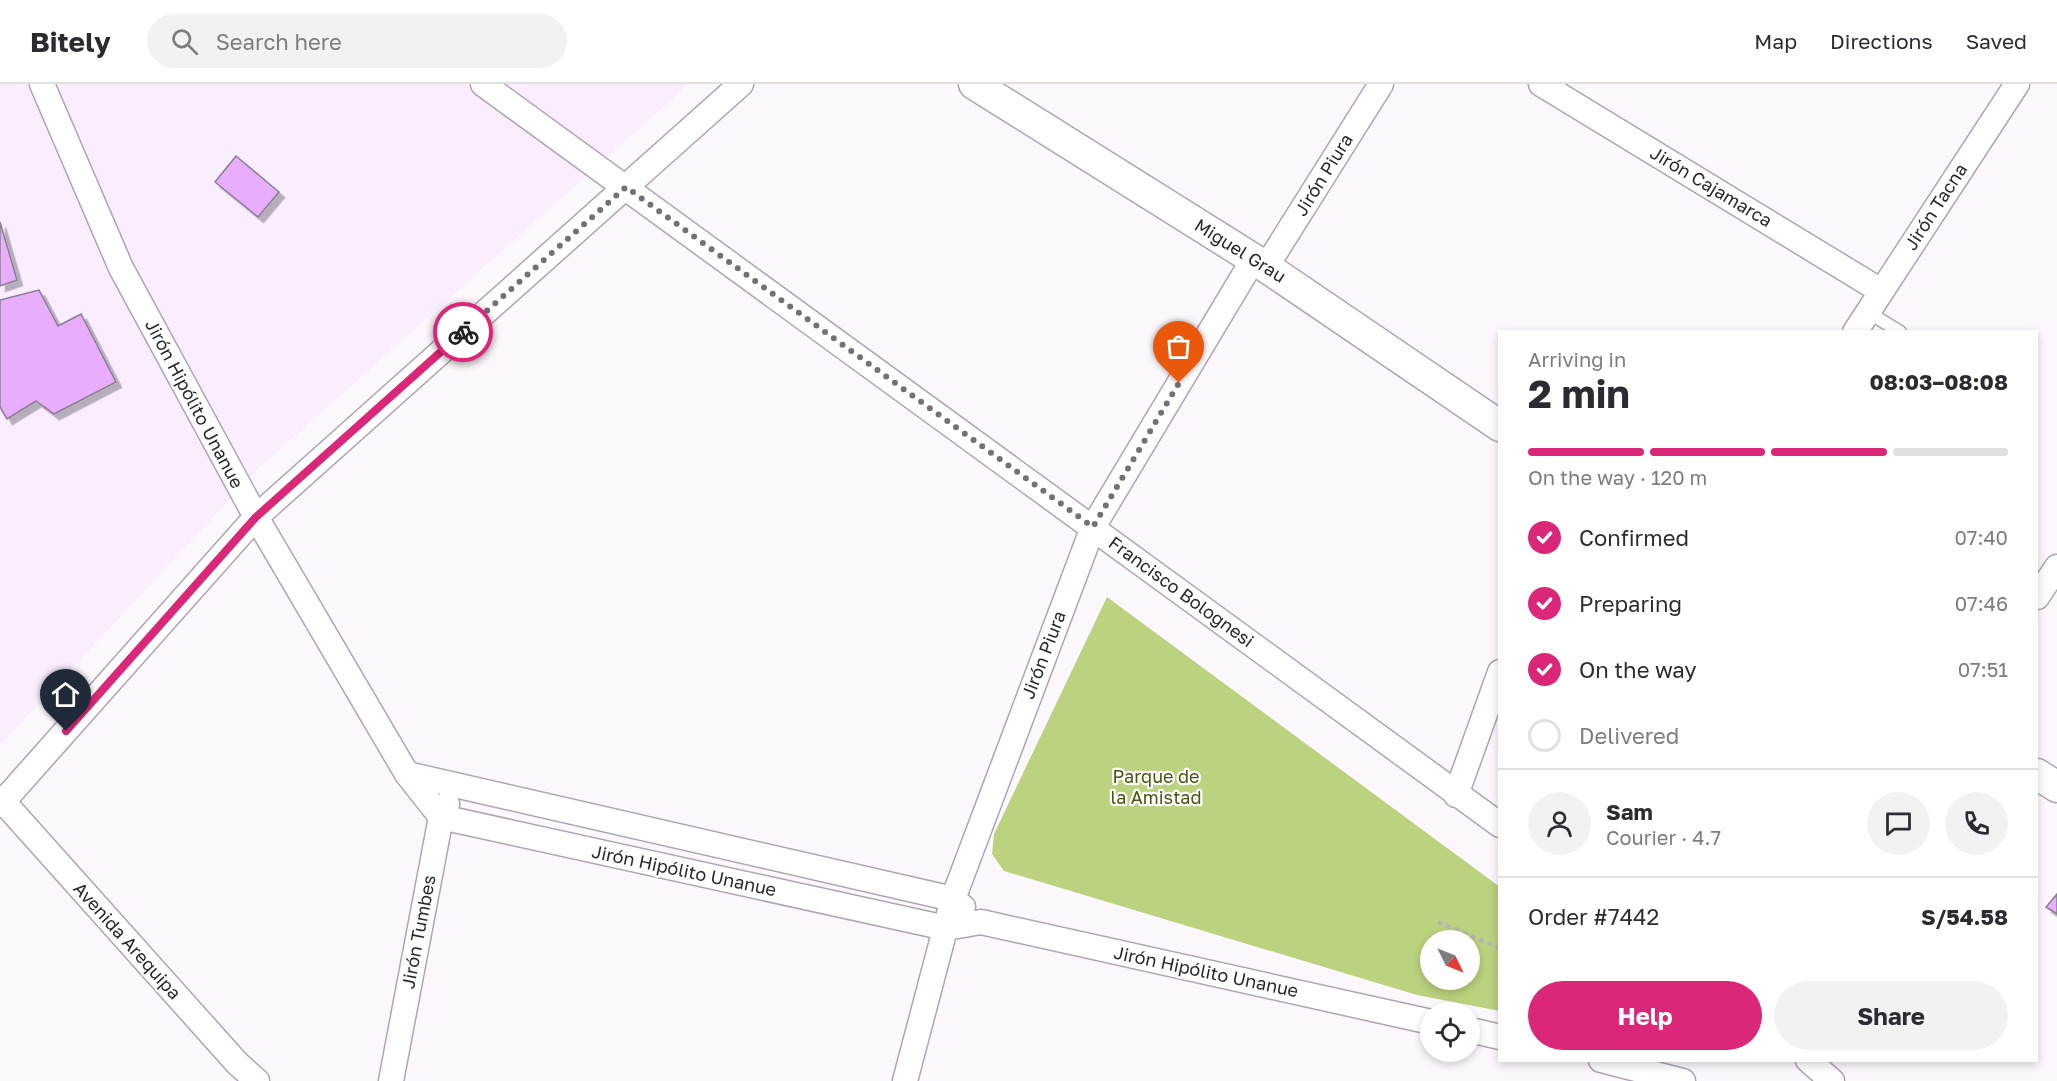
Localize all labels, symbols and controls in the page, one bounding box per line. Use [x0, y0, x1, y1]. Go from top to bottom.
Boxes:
search box [147, 14, 567, 68]
text: Bitely [30, 25, 111, 58]
icon: search [168, 25, 201, 58]
text: Search here [216, 28, 342, 55]
text: Map [1754, 28, 1797, 54]
text: Directions [1830, 28, 1933, 54]
text: Saved [1966, 28, 2027, 54]
street label: Jirón Piura [1289, 129, 1357, 220]
street label: Jirón Cajamarca [1647, 141, 1776, 231]
street label: Jirón Tacna [1899, 159, 1971, 254]
street label: Miguel Grau [1191, 213, 1290, 287]
courier [433, 302, 493, 362]
street label: Jirón Hipólito Unanue [141, 315, 249, 492]
icon: bike [447, 316, 480, 349]
pin [1153, 321, 1204, 383]
icon: bag [1162, 330, 1195, 363]
text: Arriving in [1528, 347, 1626, 371]
text: 08:03–08:08 [1869, 368, 2008, 395]
text: 2 min [1528, 370, 1630, 417]
text: On the way · 120 m [1528, 465, 1707, 489]
icon: check [1528, 521, 1561, 554]
text: Confirmed [1579, 524, 1689, 551]
text: 07:40 [1954, 525, 2008, 549]
street label: Francisco Bolognesi [1105, 531, 1259, 651]
icon: check [1528, 587, 1561, 620]
text: Preparing [1579, 590, 1682, 617]
text: 07:46 [1955, 591, 2008, 615]
street label: Jirón Piura [1016, 607, 1070, 702]
icon: check [1528, 653, 1561, 686]
text: On the way [1579, 656, 1697, 683]
text: 07:51 [1958, 657, 2008, 681]
pin [40, 669, 91, 731]
icon: home [49, 678, 82, 711]
text: Delivered [1579, 722, 1679, 749]
park label: Parque de la Amistad [1110, 765, 1202, 808]
button: person [1528, 792, 1591, 855]
button: chat [1867, 792, 1930, 855]
button: phone [1945, 792, 2008, 855]
text: Sam [1606, 798, 1653, 825]
text: Courier · 4.7 [1606, 825, 1721, 849]
street label: Jirón Hipólito Unanue [590, 840, 779, 900]
street label: Jirón Tumbes [396, 873, 440, 991]
street label: Avenida Arequipa [69, 877, 186, 1003]
text: Order #7442 [1528, 903, 1659, 930]
text: S/54.58 [1921, 903, 2008, 930]
north arrow [1420, 930, 1480, 990]
map controls [1420, 930, 1480, 1062]
street label: Jirón Hipólito Unanue [1112, 941, 1301, 1001]
button: Help [1528, 981, 1762, 1050]
button: Share [1774, 981, 2008, 1050]
button: locate [1420, 1002, 1480, 1062]

